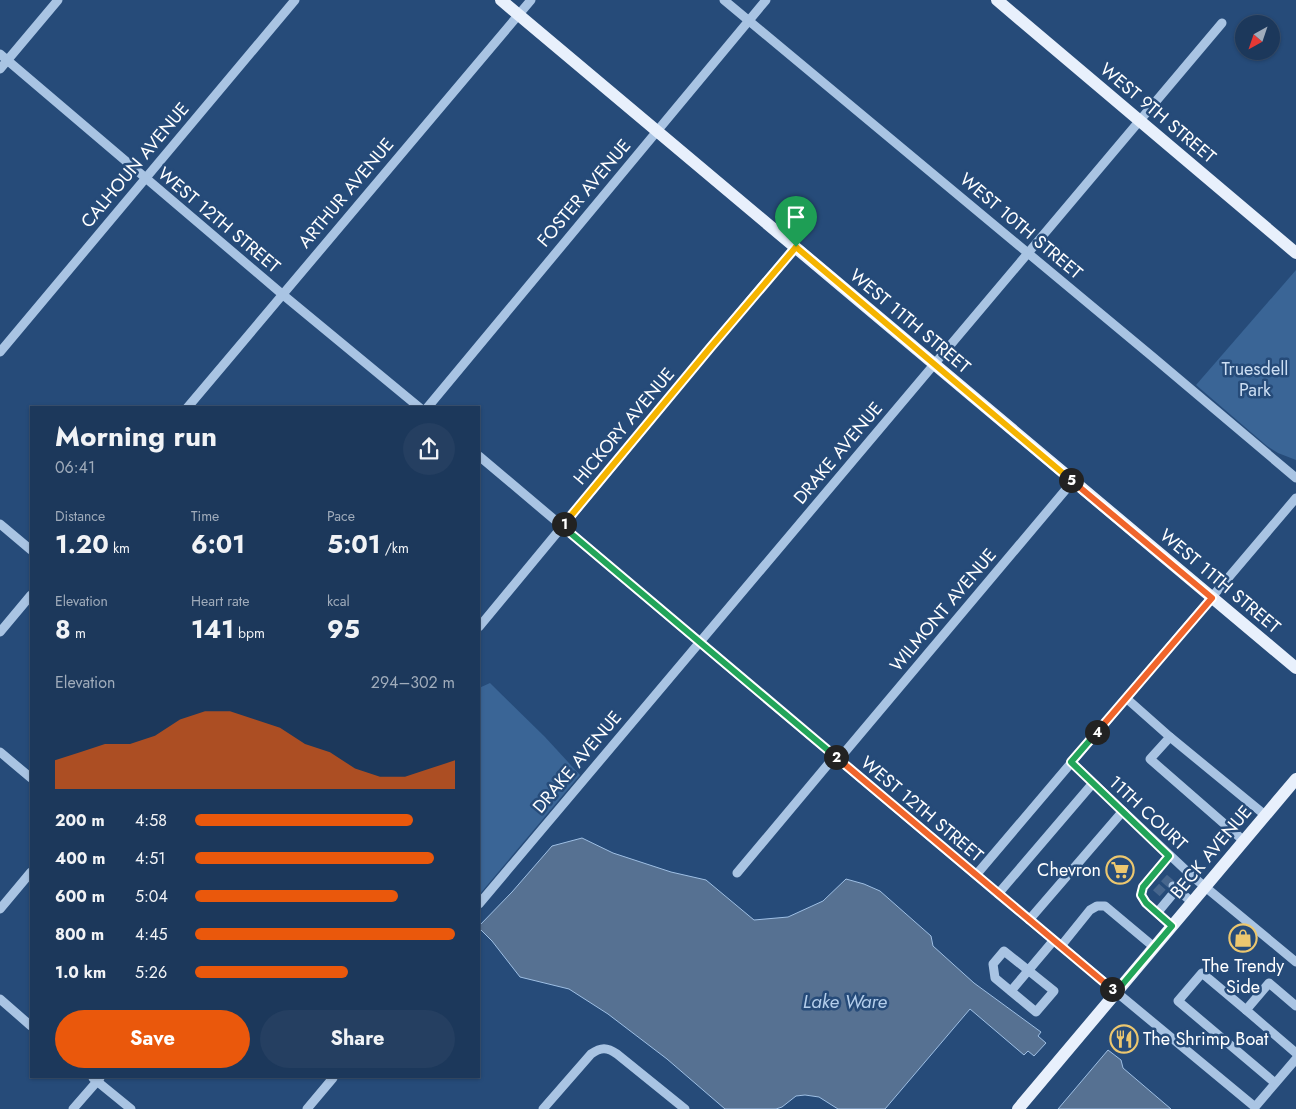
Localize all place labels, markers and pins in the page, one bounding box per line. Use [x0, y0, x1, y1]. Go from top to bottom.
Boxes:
pin [775, 196, 817, 247]
pin: 5 [1058, 468, 1084, 492]
pin: 1 [552, 512, 576, 536]
pin: 4 [1084, 720, 1110, 744]
pin: 2 [824, 744, 848, 770]
supermarket icon: Chevron [1105, 855, 1135, 885]
place label: Chevron [1037, 857, 1101, 883]
shop icon: The Trendy Side [1228, 923, 1258, 953]
place label: The Trendy Side [1202, 953, 1284, 1000]
pin: 3 [1100, 976, 1124, 1002]
restaurant icon: The Shrimp Boat [1109, 1024, 1139, 1054]
place label: The Shrimp Boat [1143, 1026, 1269, 1052]

